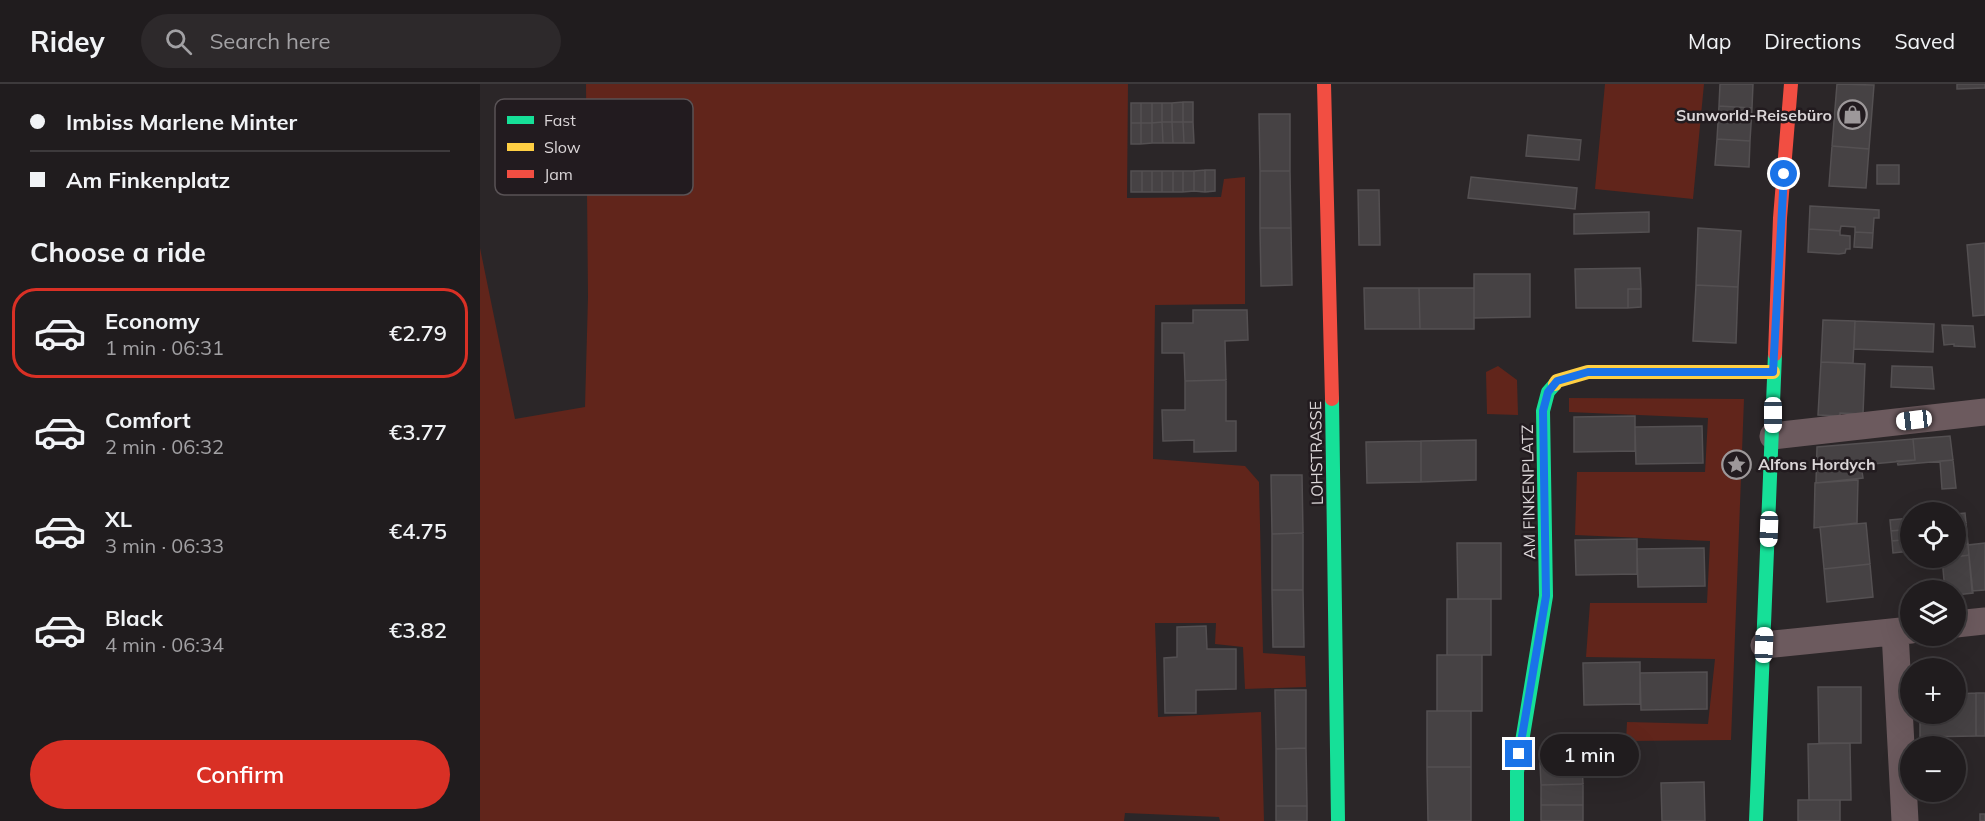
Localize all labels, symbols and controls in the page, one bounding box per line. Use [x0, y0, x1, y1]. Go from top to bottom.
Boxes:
search box [141, 14, 561, 68]
text: Ridey [30, 24, 105, 59]
icon: search [162, 25, 195, 58]
text: Search here [210, 27, 331, 55]
text: Map [1688, 28, 1731, 54]
text: Directions [1764, 28, 1861, 54]
text: Saved [1894, 28, 1955, 54]
legend [495, 99, 693, 195]
shop icon: Sunworld-Reisebüro [1837, 99, 1869, 131]
place label: Sunworld-Reisebüro [1676, 105, 1832, 125]
text: Imbiss Marlene Minter [66, 108, 297, 136]
text: Fast [544, 110, 576, 130]
text: Slow [544, 137, 581, 157]
route start [1770, 160, 1797, 187]
text: Jam [544, 164, 573, 184]
text: Am Finkenplatz [66, 166, 230, 194]
text: Choose a ride [30, 235, 206, 269]
icon: car [33, 306, 87, 360]
text: Economy [105, 307, 200, 335]
text: €2.79 [389, 319, 447, 347]
text: 1 min · 06:31 [105, 335, 224, 360]
car [1764, 397, 1782, 433]
street label: LOHSTRASSE [1305, 401, 1327, 505]
icon: car [33, 405, 87, 459]
text: Comfort [105, 406, 191, 434]
car [1895, 409, 1933, 431]
text: €3.77 [389, 418, 447, 446]
street label: AM FINKENPLATZ [1517, 424, 1539, 560]
text: 2 min · 06:32 [105, 434, 224, 459]
place icon: Alfons Hordych [1721, 448, 1753, 480]
place label: Alfons Hordych [1758, 454, 1876, 474]
map controls [1900, 502, 1966, 802]
button: locate [1900, 502, 1966, 568]
icon: car [33, 504, 87, 558]
text: XL [105, 505, 132, 533]
car [1759, 511, 1779, 547]
text: €4.75 [389, 517, 447, 545]
text: 3 min · 06:33 [105, 533, 224, 558]
button: layers [1900, 580, 1966, 646]
icon: car [33, 603, 87, 657]
text: Black [105, 604, 163, 632]
text: €3.82 [389, 616, 447, 644]
car [1754, 627, 1774, 663]
text: 4 min · 06:34 [105, 632, 224, 657]
button: + [1900, 658, 1966, 724]
callout: 1 min [1540, 733, 1639, 775]
button: − [1900, 736, 1966, 802]
button: Confirm [30, 740, 450, 809]
route end [1505, 740, 1532, 767]
text: 1 min [1564, 742, 1615, 767]

